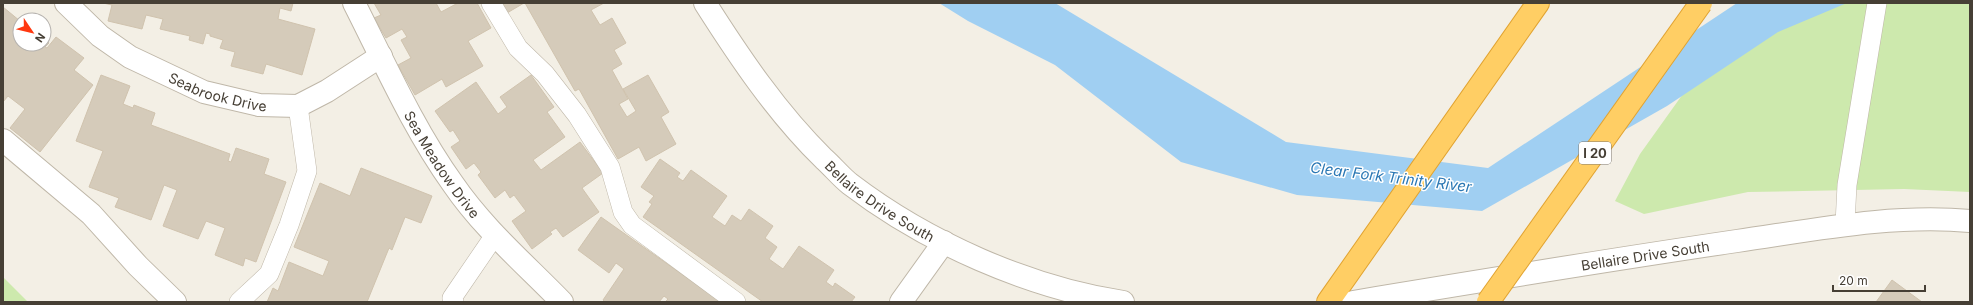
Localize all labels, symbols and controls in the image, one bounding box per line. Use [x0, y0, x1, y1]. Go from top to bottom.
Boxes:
north arrow [12, 12, 52, 52]
text: N [32, 30, 48, 45]
street label: Seabrook Drive [166, 68, 267, 114]
street label: Sea Meadow Drive [401, 108, 484, 221]
road number: I 20 [1579, 142, 1611, 164]
street label: Bellaire Drive South [822, 157, 938, 245]
water label: Clear Fork Trinity River [1309, 158, 1473, 196]
street label: Bellaire Drive South [1580, 237, 1711, 273]
scale bar [1833, 267, 1925, 293]
text: 20 m [1839, 273, 1868, 288]

